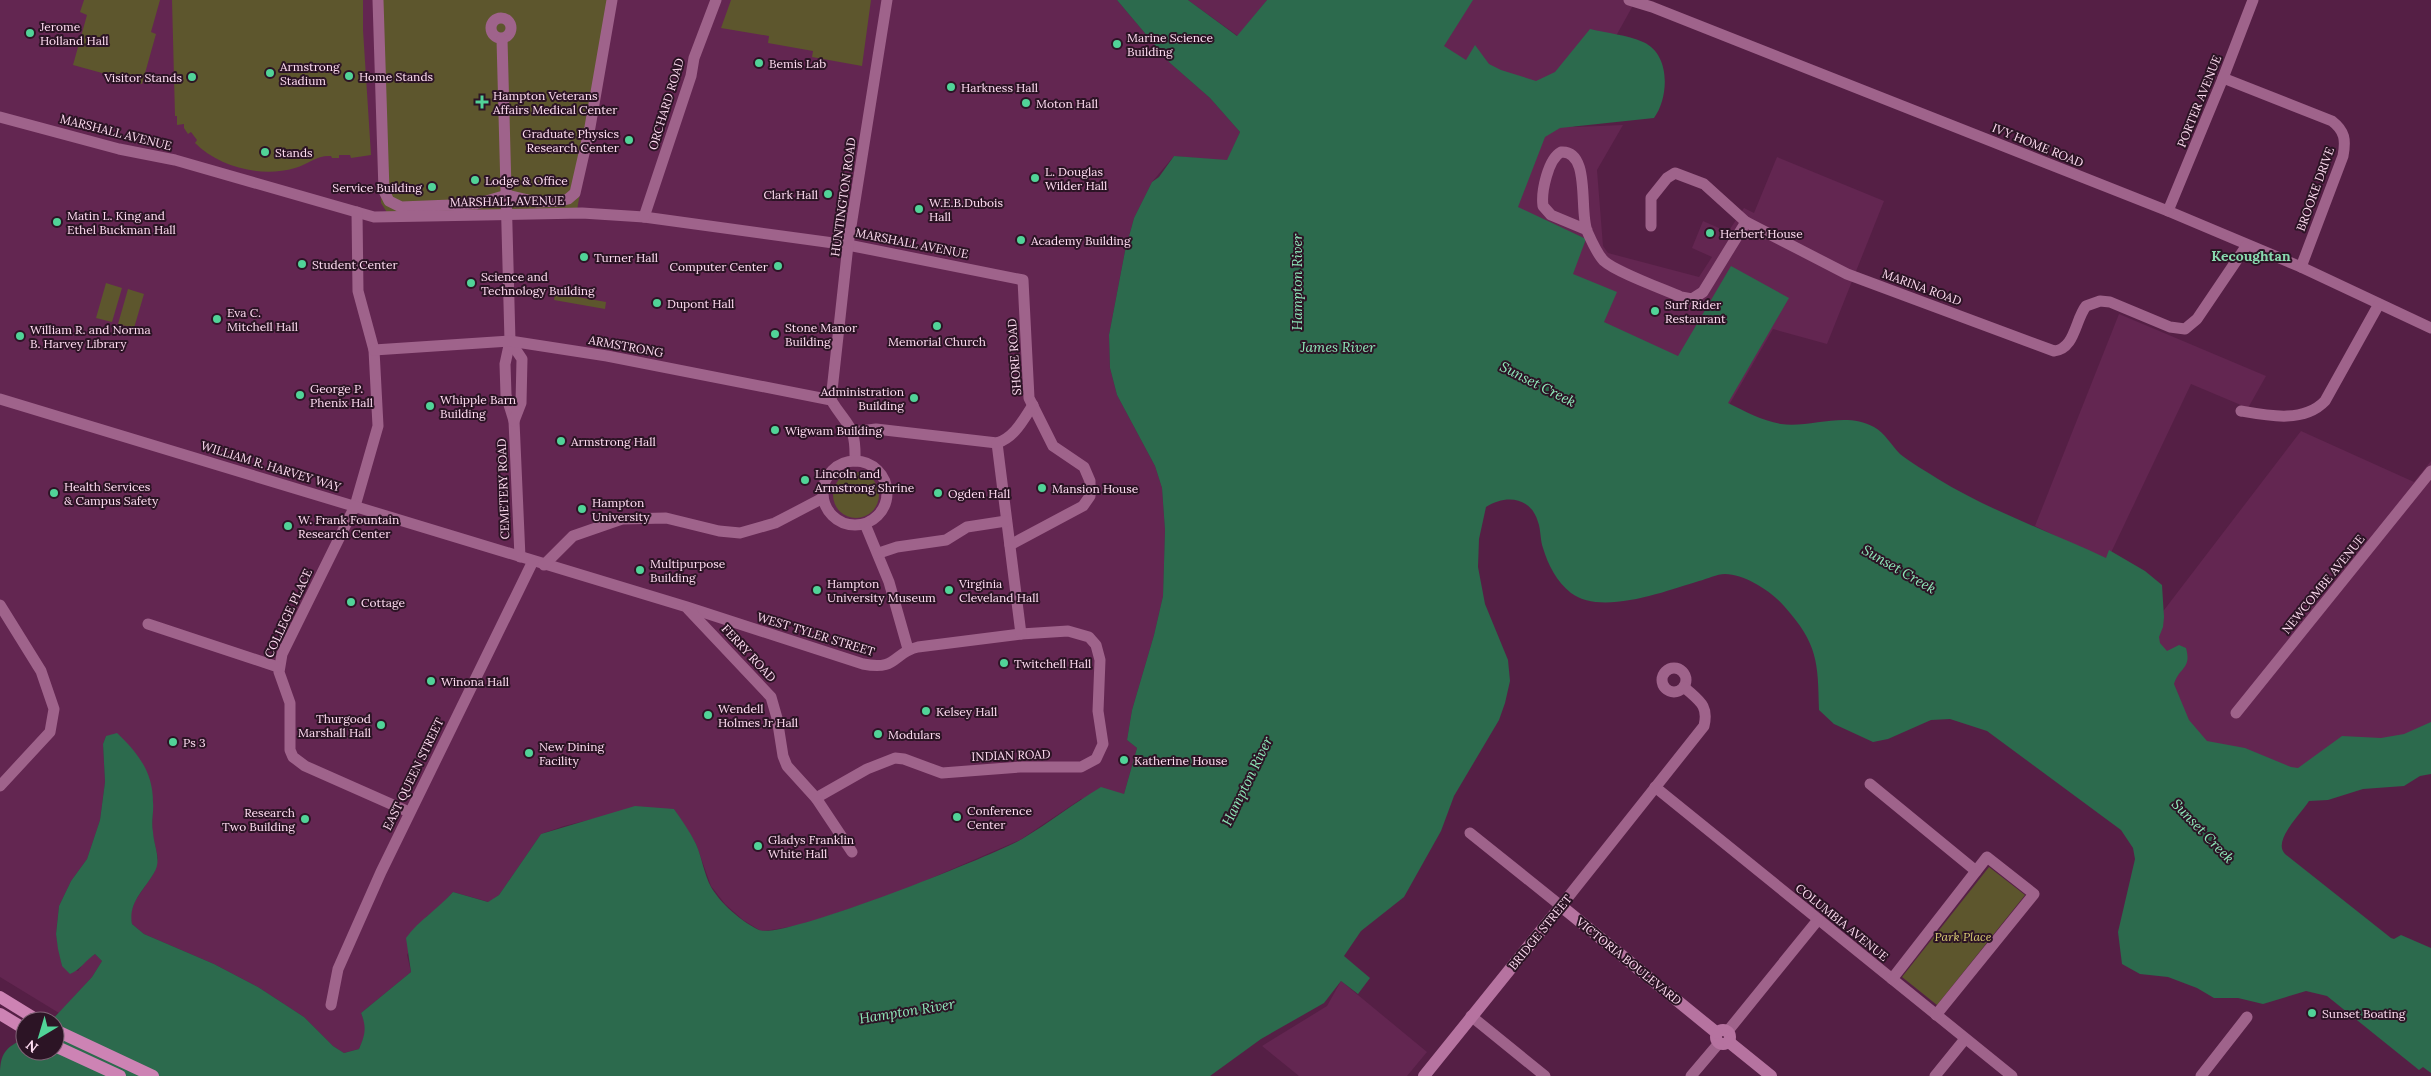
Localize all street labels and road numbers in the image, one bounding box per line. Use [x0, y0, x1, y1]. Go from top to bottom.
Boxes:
street label: PORTER AVENUE [2174, 53, 2224, 149]
street label: ORCHARD ROAD [645, 56, 687, 152]
street label: MARSHALL AVENUE [59, 111, 173, 153]
street label: IVY HOME ROAD [1990, 120, 2086, 170]
street label: HUNTINGTON ROAD [827, 136, 859, 258]
street label: BROOKE DRIVE [2293, 145, 2337, 233]
street label: MARSHALL AVENUE [450, 192, 564, 210]
street label: MARSHALL AVENUE [854, 225, 970, 261]
street label: MARINA ROAD [1880, 266, 1964, 308]
street label: SHORE ROAD [1004, 318, 1024, 396]
street label: ARMSTRONG [586, 332, 665, 360]
street label: WILLIAM R. HARVEY WAY [199, 438, 343, 495]
street label: CEMETERY ROAD [494, 438, 512, 540]
street label: NEWCOMBE AVENUE [2278, 531, 2368, 637]
street label: COLLEGE PLACE [261, 566, 315, 660]
street label: WEST TYLER STREET [755, 609, 877, 659]
street label: FERRY ROAD [719, 621, 779, 685]
street label: EAST QUEEN STREET [379, 715, 447, 833]
street label: INDIAN ROAD [971, 746, 1051, 764]
street label: COLUMBIA AVENUE [1793, 880, 1891, 964]
street label: BRIDGE STREET [1505, 891, 1575, 973]
street label: VICTORIA BOULEVARD [1573, 913, 1685, 1008]

